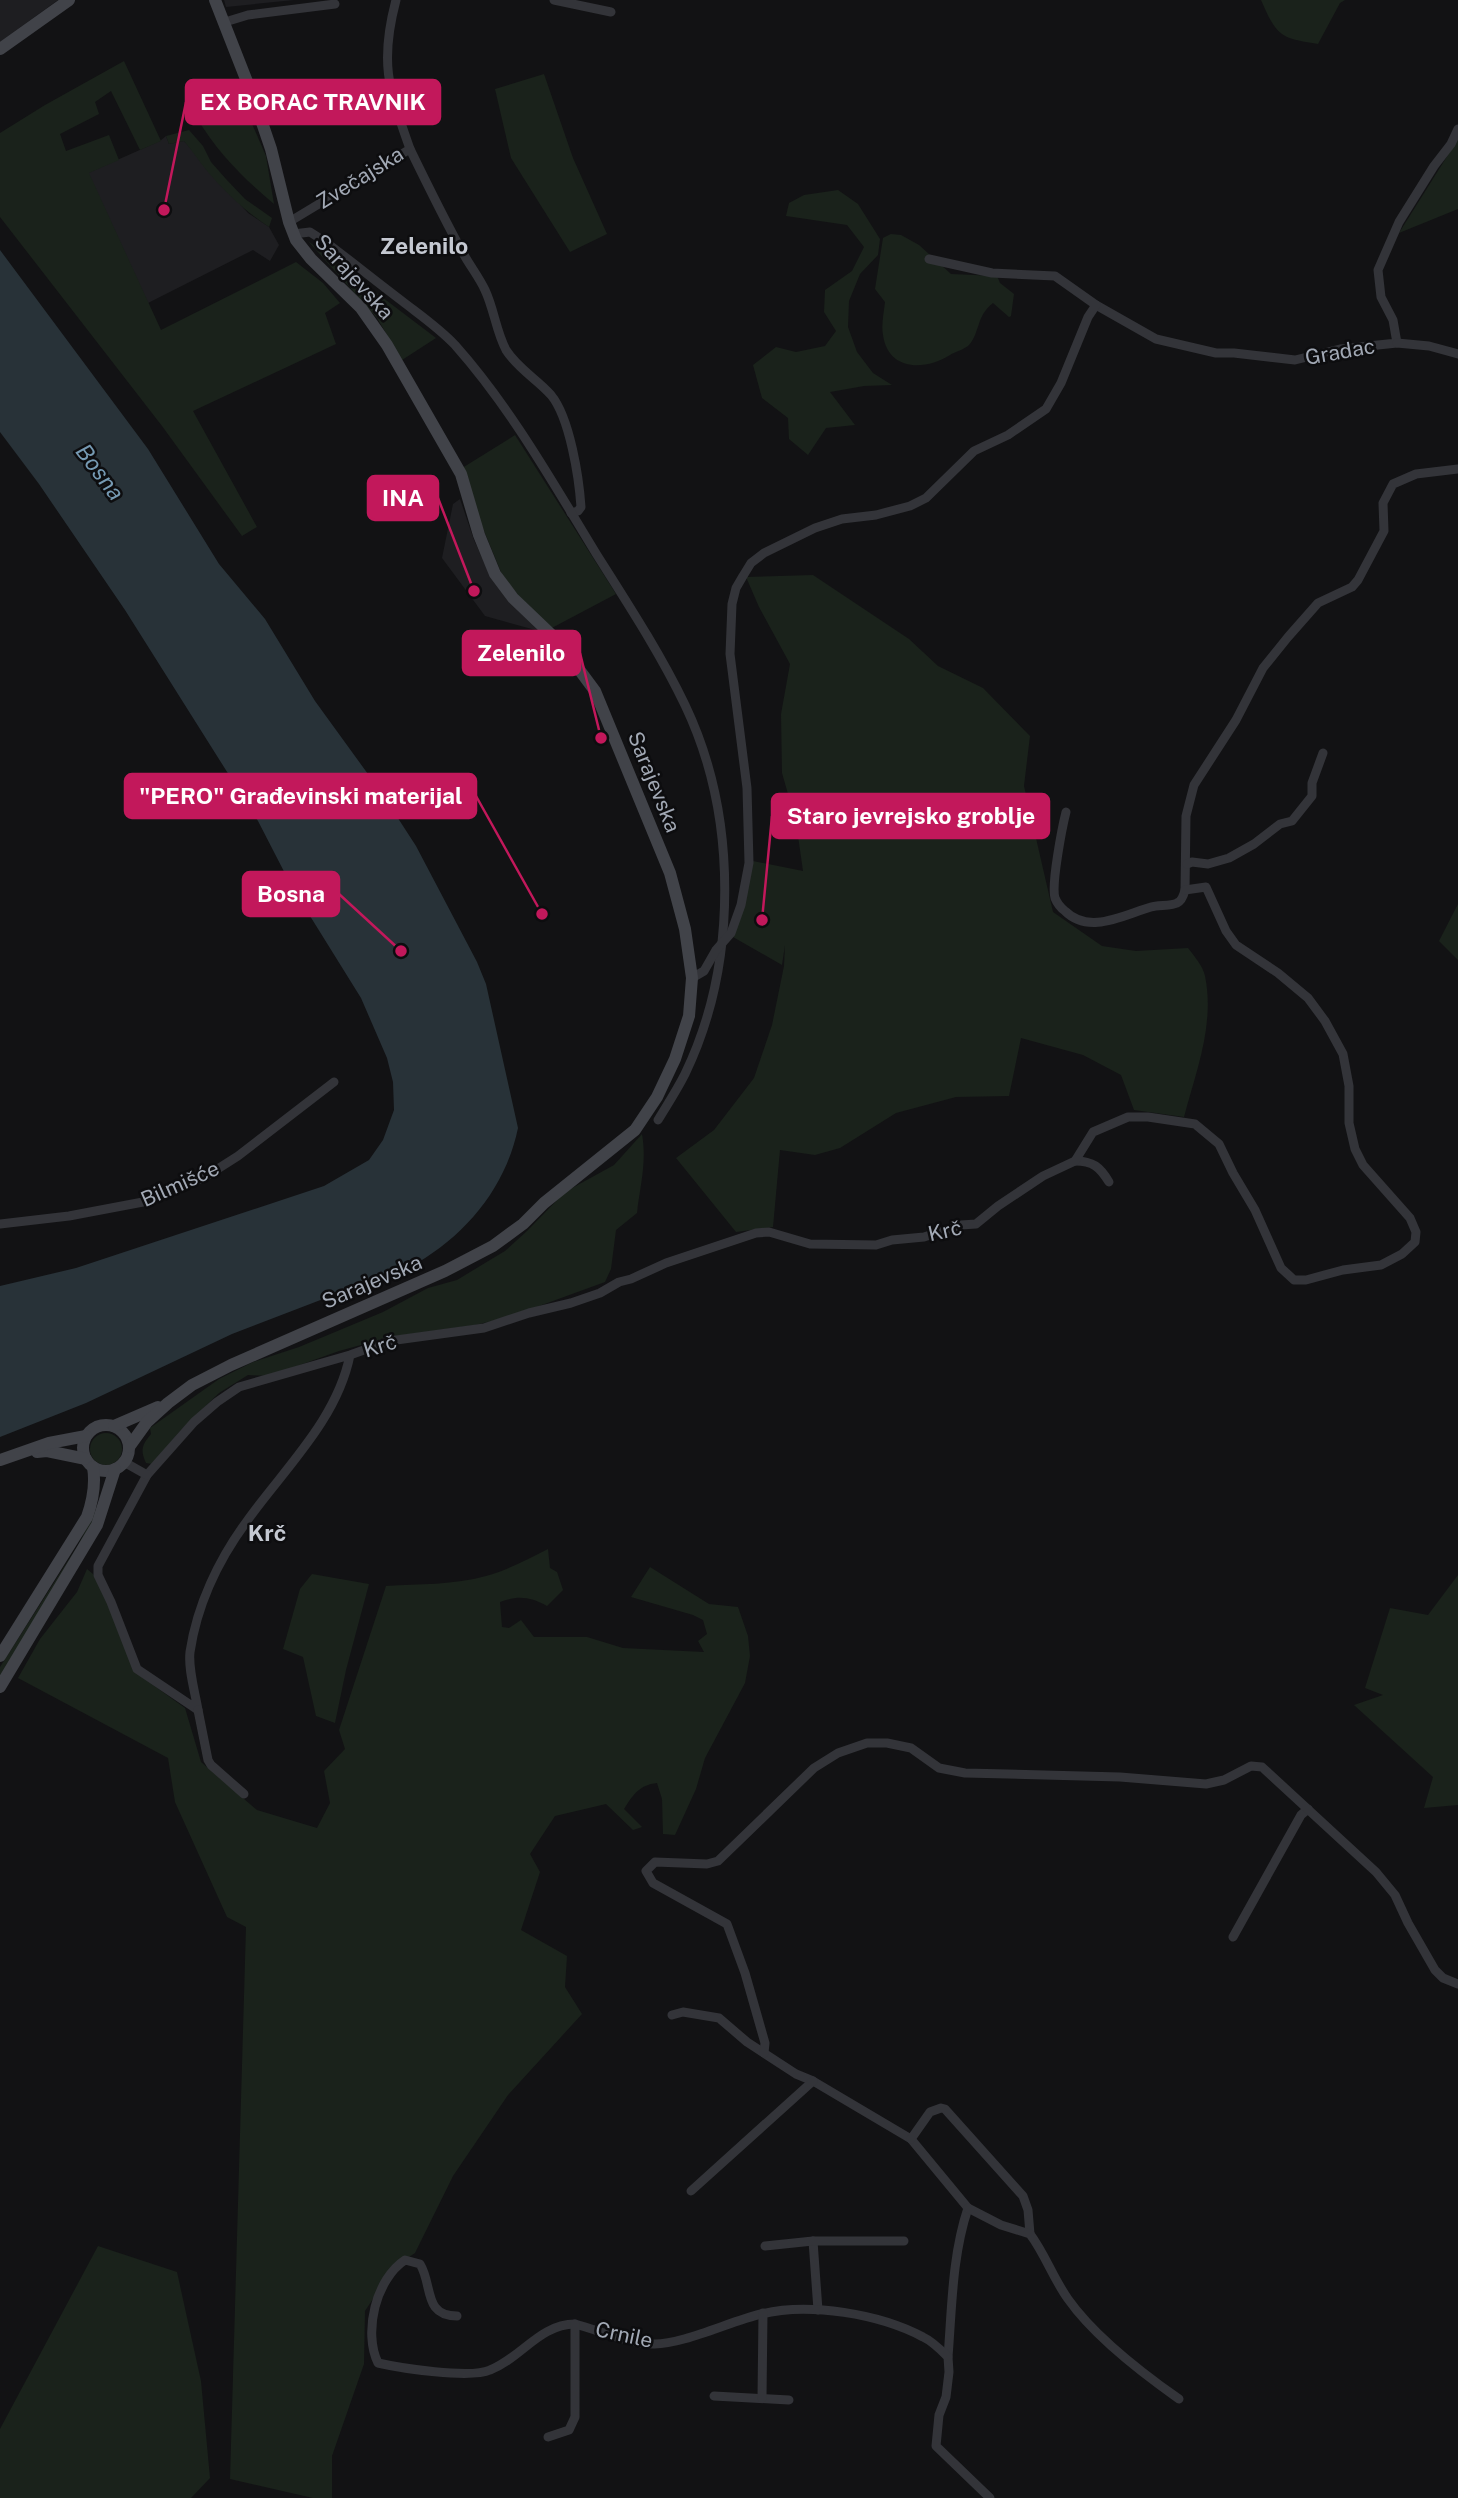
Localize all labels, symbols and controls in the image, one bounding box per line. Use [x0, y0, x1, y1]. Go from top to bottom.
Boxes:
callout: EX BORAC TRAVNIK [186, 80, 440, 124]
text: EX BORAC TRAVNIK [200, 88, 426, 115]
street label: Zvečajska [312, 141, 408, 214]
street label: Sarajevska [309, 229, 399, 325]
district label: Zelenilo [380, 232, 468, 259]
street label: Gradac [1303, 333, 1377, 370]
water label: Bosna [70, 438, 130, 505]
callout: INA [368, 476, 438, 520]
text: INA [382, 484, 424, 511]
callout: Zelenilo [463, 631, 580, 675]
text: Zelenilo [477, 639, 565, 666]
street label: Sarajevska [623, 728, 686, 836]
callout: "PERO" Građevinski materijal [125, 774, 476, 818]
text: "PERO" Građevinski materijal [139, 782, 463, 809]
callout: Staro jevrejsko groblje [772, 794, 1049, 838]
text: Staro jevrejsko groblje [787, 802, 1035, 829]
callout: Bosna [243, 872, 339, 916]
text: Bosna [257, 880, 325, 907]
street label: Bilmišće [137, 1155, 223, 1212]
street label: Krč [926, 1215, 964, 1246]
street label: Sarajevska [318, 1249, 426, 1314]
street label: Krč [360, 1329, 400, 1362]
district label: Krč [248, 1519, 286, 1546]
street label: Crnile [593, 2316, 655, 2353]

